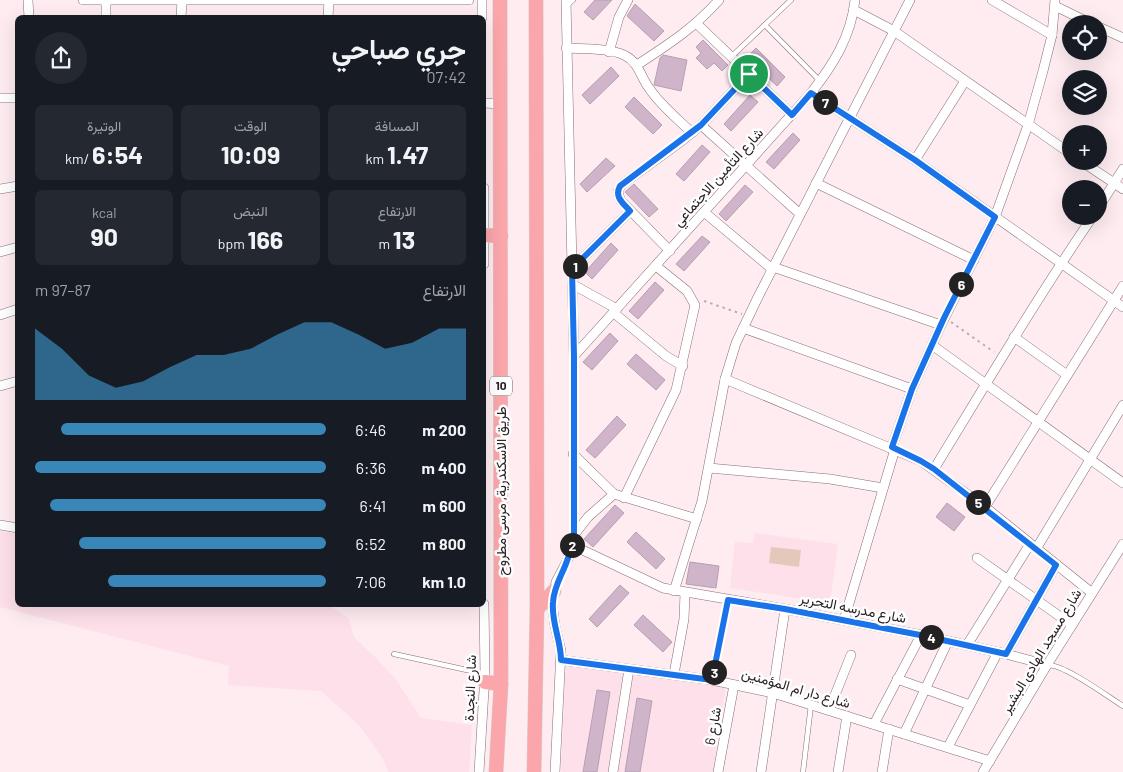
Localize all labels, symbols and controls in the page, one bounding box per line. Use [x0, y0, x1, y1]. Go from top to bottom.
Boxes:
map controls [1062, 15, 1107, 225]
button: locate [1062, 15, 1107, 60]
text: جري صباحي [331, 31, 466, 65]
button: share [35, 32, 87, 84]
pin [728, 53, 770, 95]
icon: arrive [735, 60, 763, 88]
text: 07:42 [427, 67, 466, 86]
button: layers [1062, 70, 1107, 115]
pin: 7 [812, 90, 838, 114]
text: 7 [822, 94, 829, 111]
text: الوتيرة [87, 117, 121, 134]
text: الوقت [234, 117, 267, 134]
text: المسافة [375, 117, 419, 134]
street label: شارع التأمين الاجتماعي [669, 124, 769, 232]
button: + [1062, 125, 1107, 170]
text: 6:54 [92, 139, 143, 169]
text: 10:09 [221, 139, 280, 169]
text: 1.47 [387, 139, 428, 169]
text: /km [65, 150, 92, 167]
text: km [365, 150, 387, 167]
button: − [1062, 180, 1107, 225]
text: النبض [233, 202, 268, 219]
text: الارتفاع [378, 202, 416, 219]
text: kcal [92, 204, 116, 221]
text: 90 [90, 221, 118, 251]
text: 166 [248, 224, 283, 254]
text: 13 [393, 224, 415, 254]
text: bpm [218, 235, 248, 252]
text: m [378, 235, 393, 252]
pin: 1 [562, 254, 588, 278]
text: 1 [573, 258, 578, 275]
pin: 6 [948, 272, 974, 296]
text: 6 [958, 276, 965, 293]
text: 87–97 m [35, 280, 90, 299]
text: الارتفاع [423, 280, 466, 299]
road number: 10 [490, 376, 512, 396]
street label: طريق الاسكندرية, مرسى مطروح [492, 406, 512, 576]
text: 6:46 [355, 420, 386, 439]
text: 200 m [422, 420, 466, 439]
text: 6:36 [356, 458, 386, 477]
text: 400 m [422, 458, 466, 477]
pin: 5 [966, 490, 990, 514]
text: 5 [975, 494, 982, 511]
text: 6:41 [359, 496, 386, 515]
text: 600 m [423, 496, 466, 515]
pin: 2 [560, 532, 584, 558]
text: 6:52 [356, 534, 386, 553]
text: 800 m [423, 534, 466, 553]
text: 2 [569, 537, 576, 554]
text: 7:06 [356, 572, 386, 591]
text: 1.0 km [422, 572, 466, 591]
street label: شارع مسجد الهادى البشير [996, 585, 1087, 718]
street label: شارع مدرسه التحرير [797, 589, 908, 629]
pin: 4 [918, 624, 944, 650]
text: 4 [927, 629, 936, 646]
street label: شارع النجدة [460, 654, 482, 722]
pin: 3 [702, 660, 726, 684]
text: 3 [711, 664, 718, 681]
street label: شارع دار ام المؤمنين [739, 664, 852, 714]
street label: شارع 6 [701, 706, 727, 747]

